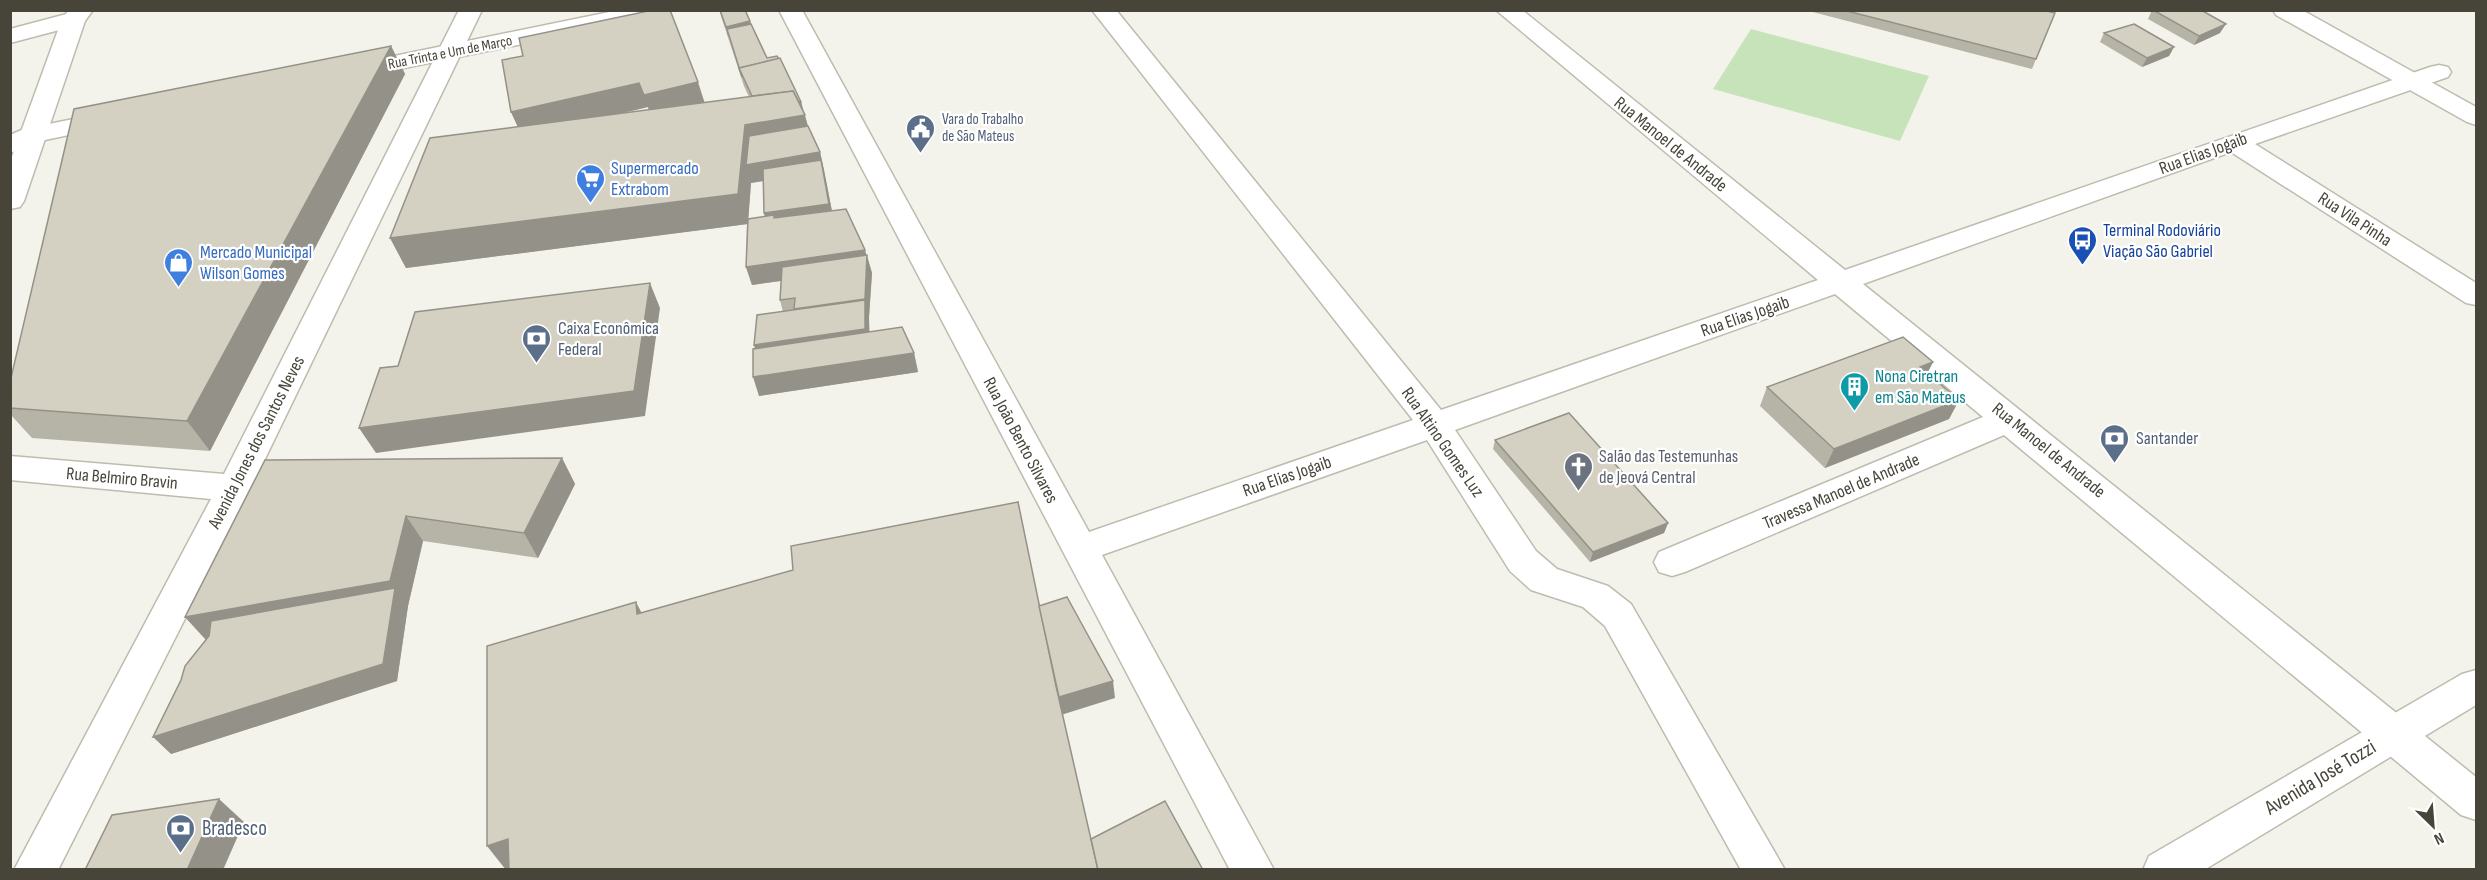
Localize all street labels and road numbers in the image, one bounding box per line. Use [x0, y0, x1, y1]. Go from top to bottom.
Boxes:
street label: Rua Trinta e Um de Março [386, 31, 514, 74]
street label: Rua Manoel de Andrade [1610, 92, 1731, 196]
street label: Rua Elias Jogaib [2156, 128, 2250, 179]
street label: Rua Vila Pinha [2314, 188, 2396, 251]
street label: Rua Elias Jogaib [1698, 292, 1792, 341]
street label: Avenida Jones dos Santos Neves [203, 352, 309, 533]
street label: Rua João Bento Silvares [979, 374, 1063, 507]
street label: Rua Altino Gomes Luz [1397, 383, 1489, 502]
street label: Rua Manoel de Andrade [1988, 398, 2109, 502]
street label: Travessa Manoel de Andrade [1760, 449, 1923, 534]
street label: Rua Elias Jogaib [1240, 452, 1334, 501]
street label: Rua Belmiro Bravin [65, 463, 179, 494]
street label: Avenida José Tozzi [2259, 734, 2380, 821]

